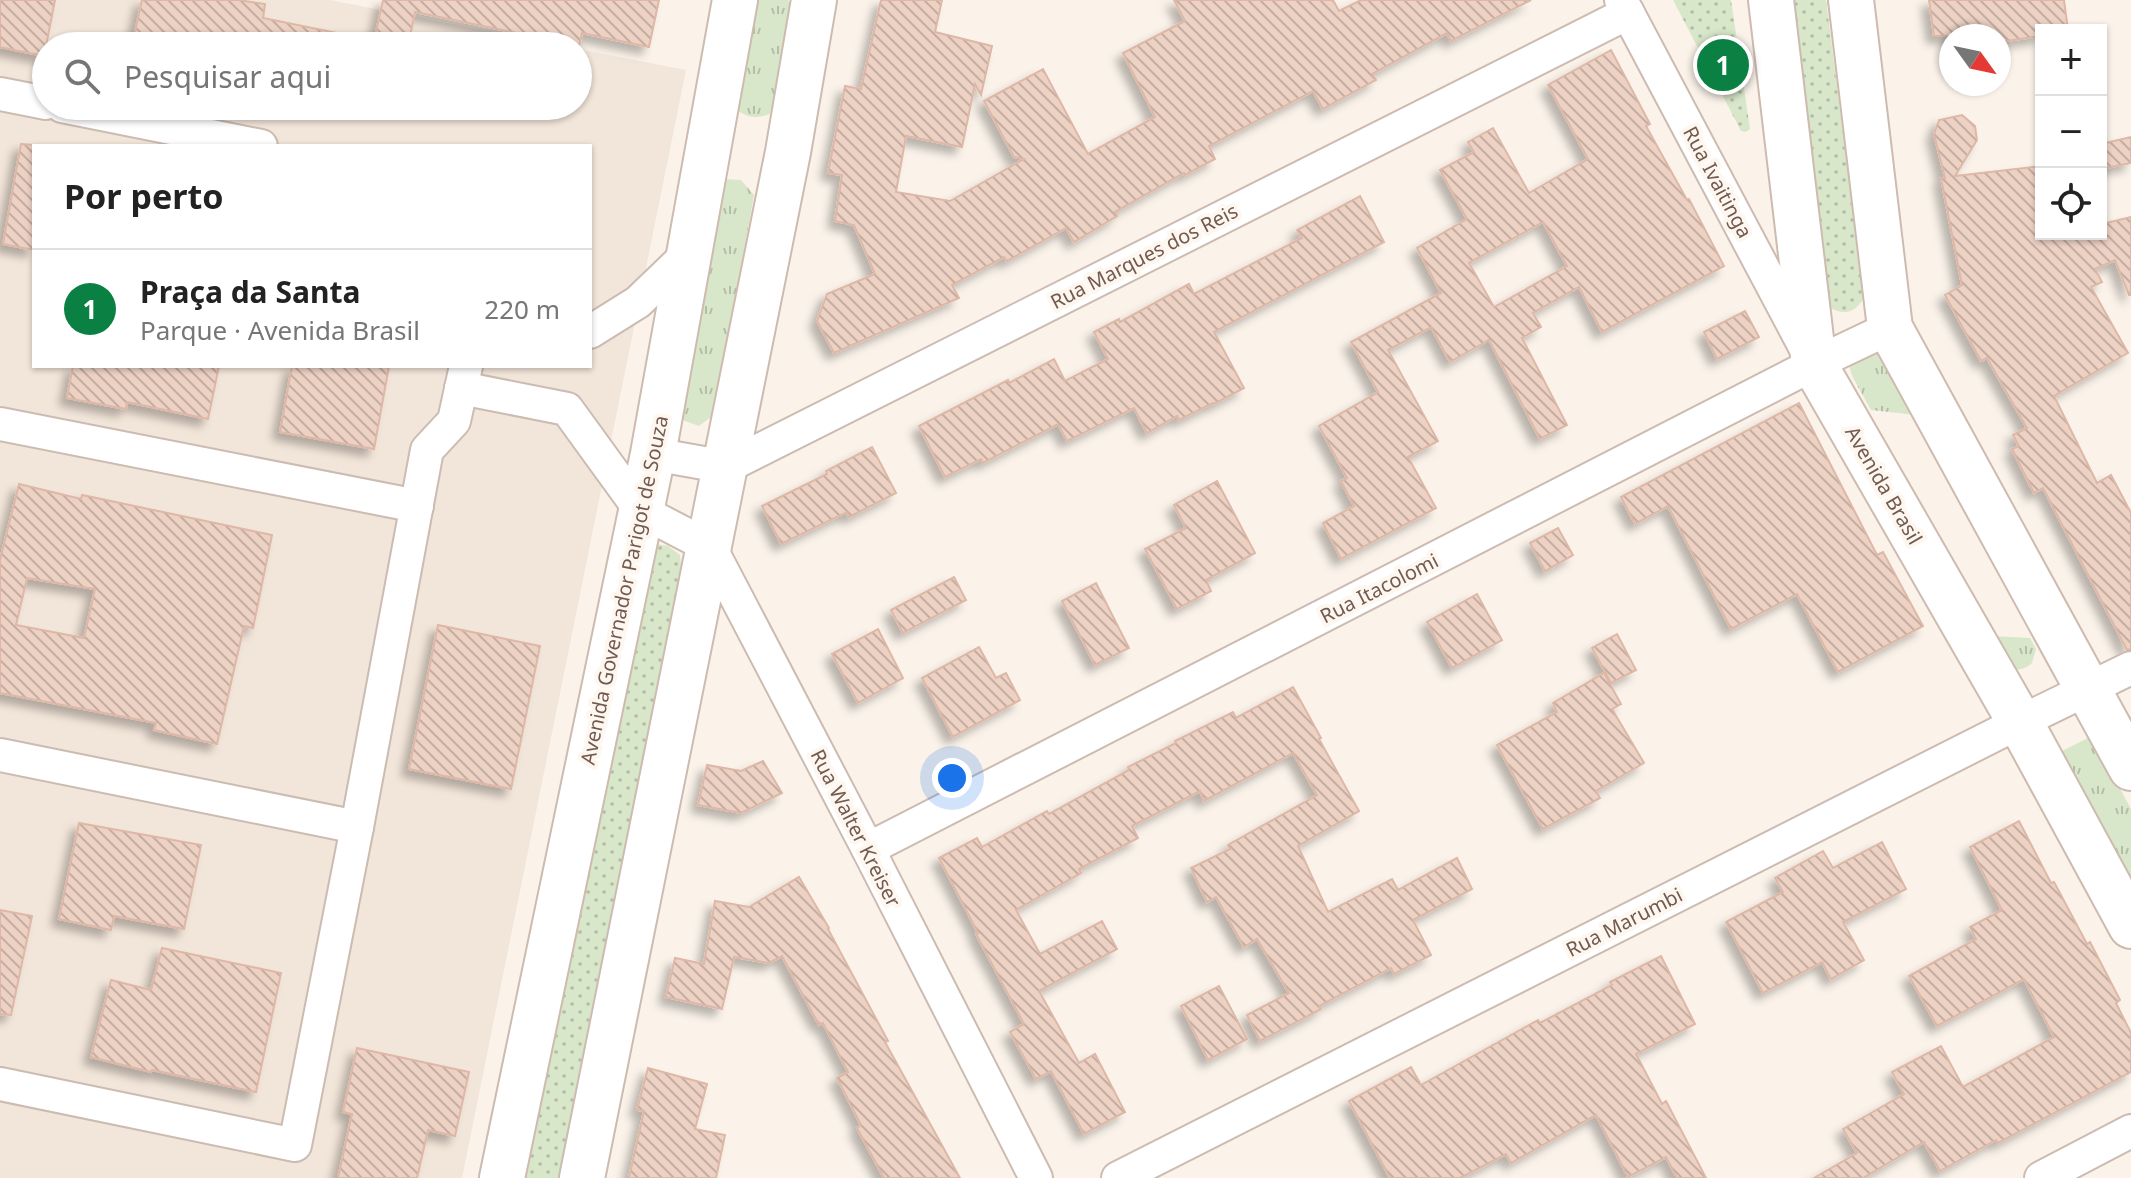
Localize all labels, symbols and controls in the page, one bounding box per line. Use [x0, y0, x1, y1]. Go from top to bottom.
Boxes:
north arrow [1939, 24, 2011, 96]
map controls [2035, 24, 2107, 240]
button: + [2035, 24, 2107, 96]
search box [32, 32, 592, 120]
pin: 1 [1697, 35, 1749, 95]
icon: search [60, 54, 104, 98]
text: Pesquisar aqui [124, 56, 331, 97]
button: − [2035, 96, 2107, 168]
street label: Rua Ivaitinga [1677, 121, 1759, 243]
button: locate [2035, 168, 2107, 240]
text: Por perto [64, 173, 223, 219]
street label: Rua Marques dos Reis [1046, 197, 1242, 315]
text: Praça da Santa [140, 271, 360, 312]
text: 1 [83, 291, 97, 327]
text: 220 m [484, 291, 560, 327]
text: Parque · Avenida Brasil [140, 312, 420, 348]
street label: Avenida Governador Parigot de Souza [574, 413, 674, 767]
street label: Avenida Brasil [1839, 421, 1929, 549]
street label: Rua Itacolomi [1315, 547, 1443, 629]
street label: Rua Walter Kreiser [805, 745, 907, 911]
your location [932, 758, 972, 798]
street label: Rua Marumbi [1561, 881, 1687, 963]

